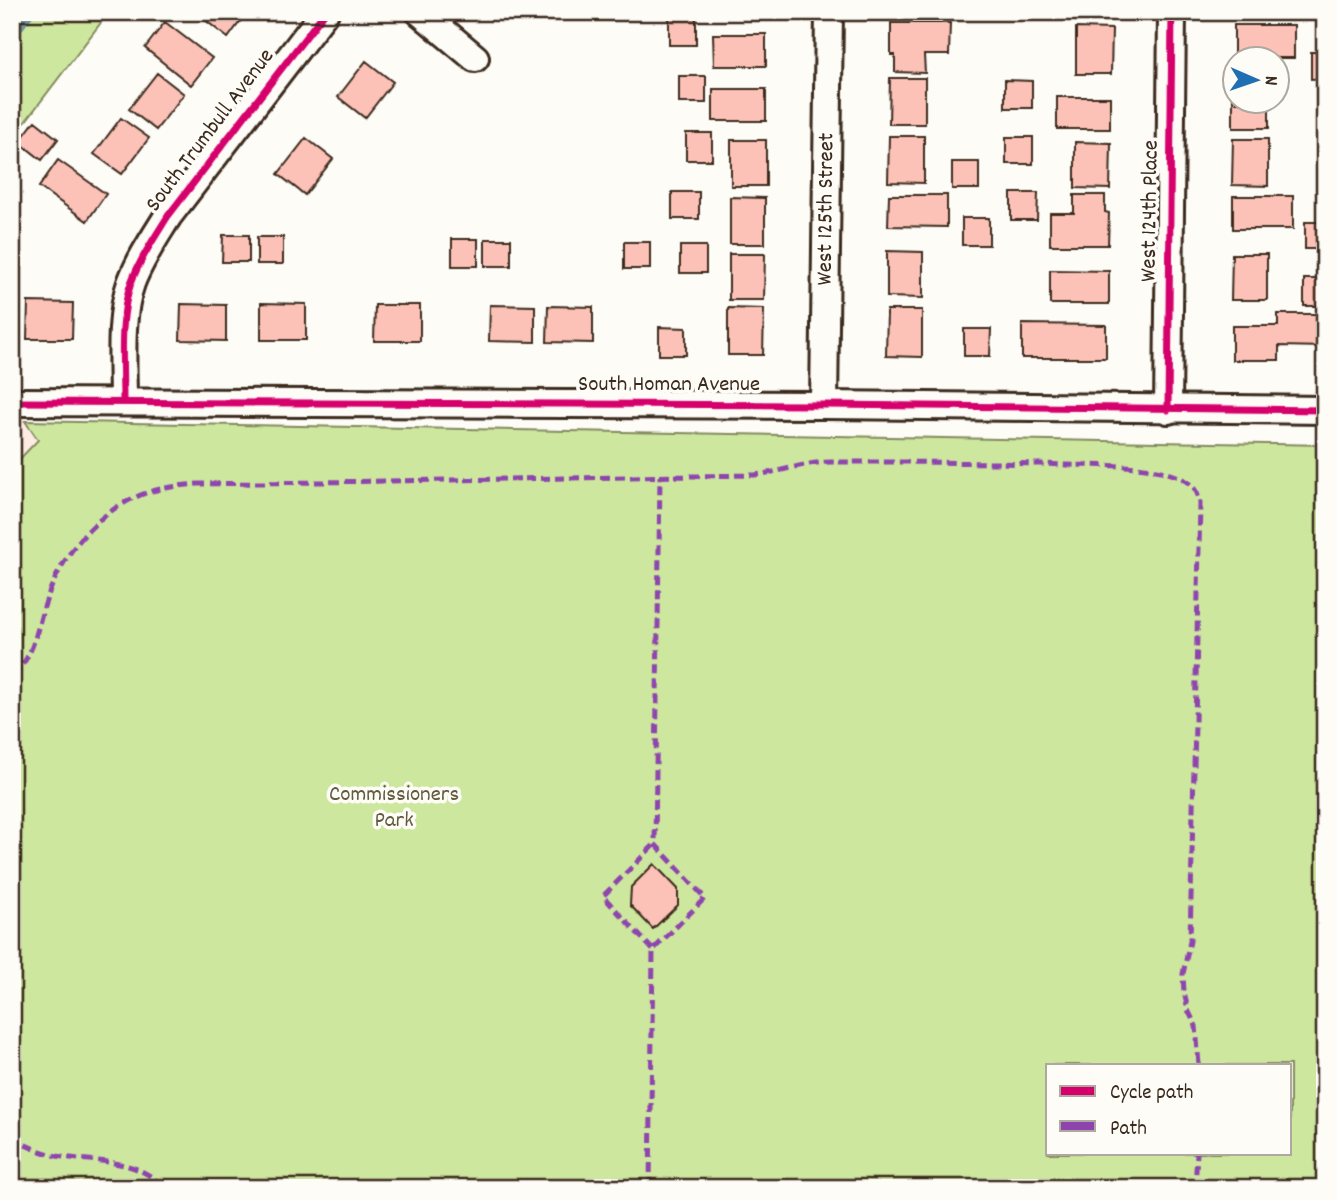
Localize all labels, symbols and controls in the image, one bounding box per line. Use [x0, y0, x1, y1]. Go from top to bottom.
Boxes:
street label: South Trumbull Avenue [139, 42, 283, 220]
north arrow [1222, 46, 1292, 116]
text: N [1256, 75, 1283, 86]
street label: West 125th Street [809, 132, 844, 286]
street label: West 124th Place [1133, 140, 1169, 282]
street label: South Homan Avenue [578, 369, 760, 402]
park label: Commissioners Park [329, 779, 459, 838]
legend [1046, 1064, 1292, 1154]
text: Cycle path [1110, 1079, 1193, 1109]
text: Path [1110, 1115, 1147, 1145]

